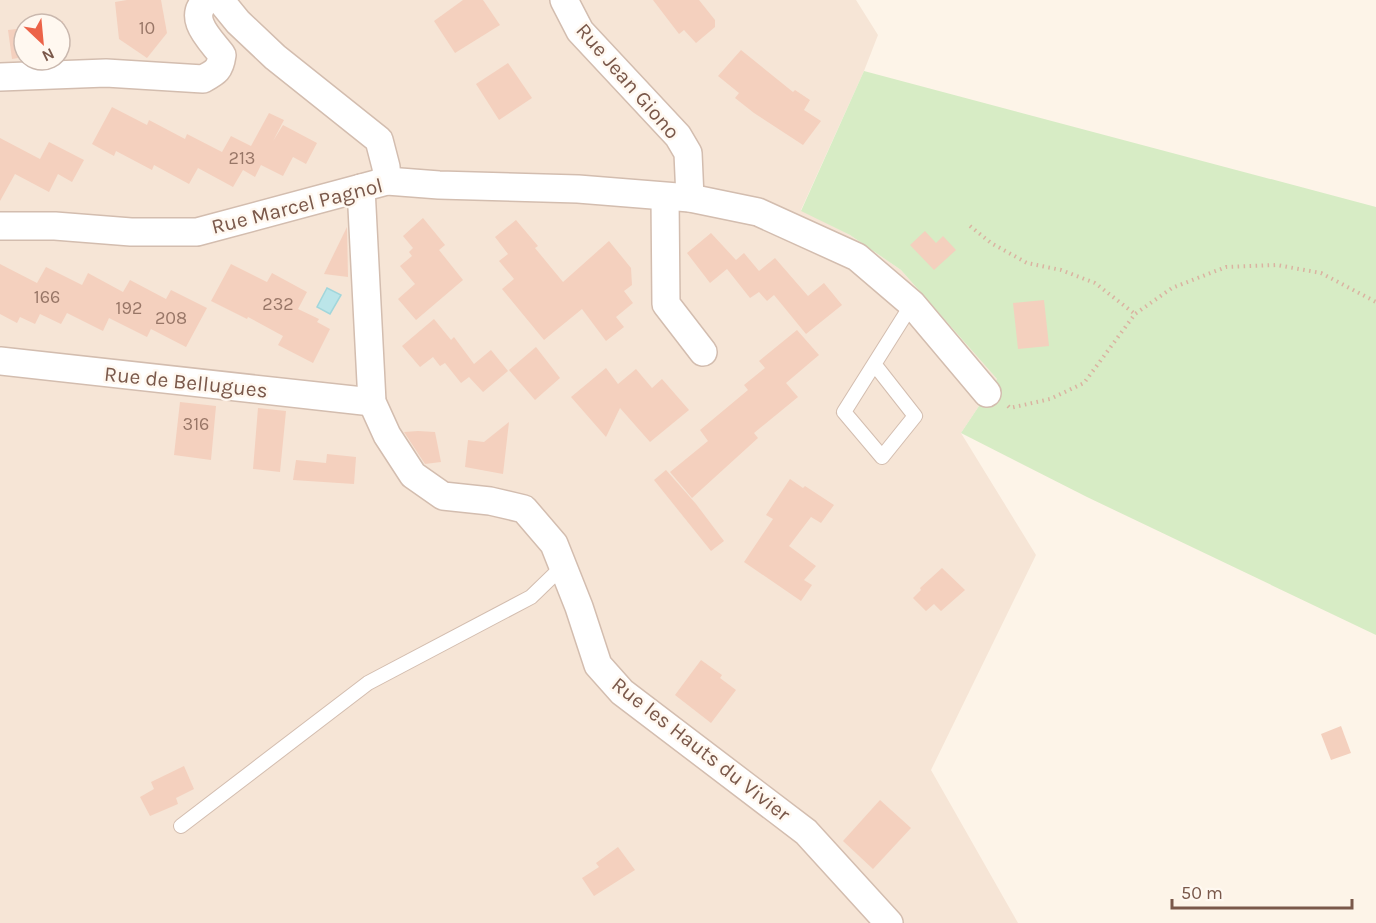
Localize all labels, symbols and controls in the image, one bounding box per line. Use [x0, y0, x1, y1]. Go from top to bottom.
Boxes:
north arrow [12, 12, 72, 72]
house number: 10 [139, 17, 155, 39]
street label: Rue Jean Giono [571, 18, 685, 144]
text: N [39, 44, 58, 66]
house number: 213 [228, 147, 256, 169]
street label: Rue Marcel Pagnol [209, 173, 385, 239]
house number: 166 [34, 286, 60, 308]
house number: 232 [262, 293, 294, 315]
house number: 192 [116, 297, 142, 319]
house number: 208 [155, 307, 187, 329]
street label: Rue de Bellugues [103, 361, 269, 403]
house number: 316 [183, 413, 209, 435]
street label: Rue les Hauts du Vivier [607, 672, 795, 826]
scale bar [1172, 872, 1352, 910]
text: 50 m [1181, 882, 1223, 904]

